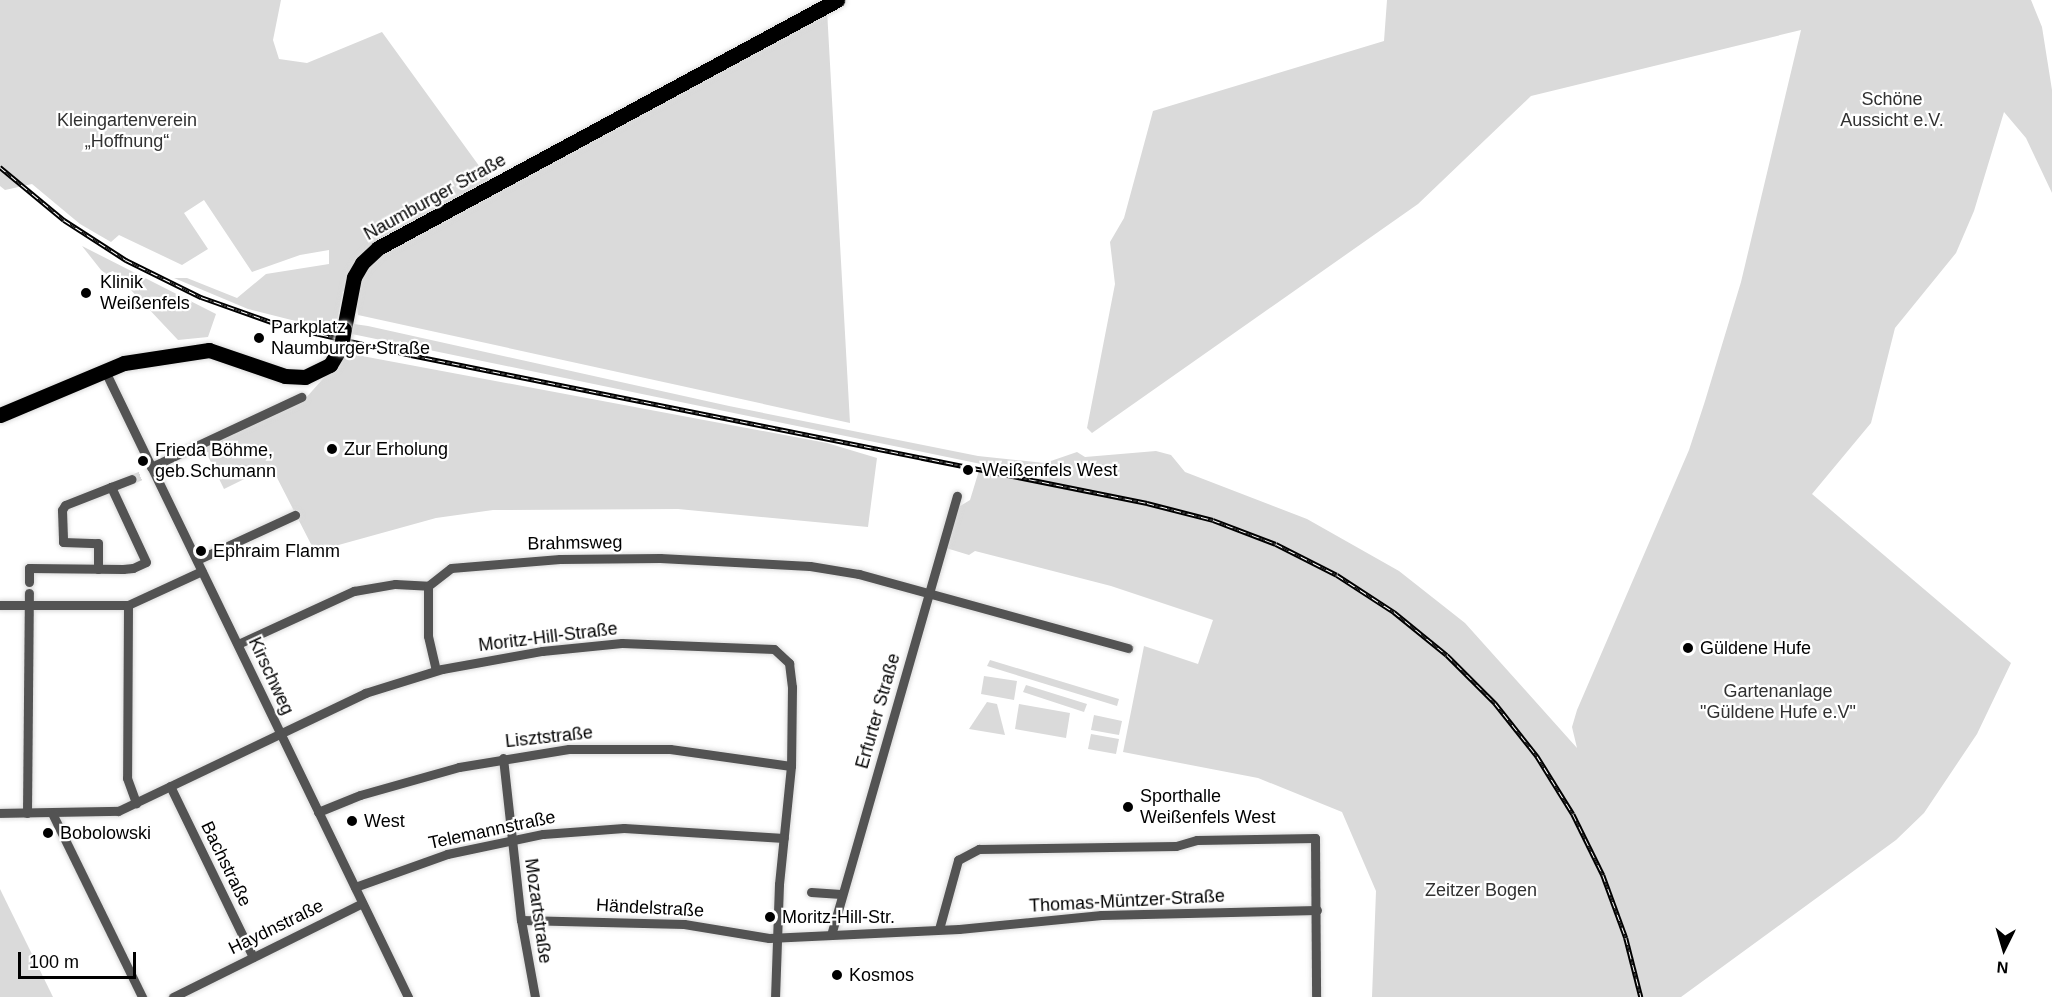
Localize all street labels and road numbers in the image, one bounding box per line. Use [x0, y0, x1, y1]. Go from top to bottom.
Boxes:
street label: Naumburger Straße [360, 149, 510, 245]
street label: Brahmsweg [527, 531, 623, 555]
street label: Moritz-Hill-Straße [477, 618, 619, 656]
street label: Kirschweg [244, 634, 298, 718]
street label: Erfurter Straße [851, 651, 905, 771]
street label: Lisztstraße [504, 722, 594, 752]
street label: Telemannstraße [427, 806, 557, 854]
street label: Bachstraße [196, 818, 256, 910]
street label: Mozartstraße [520, 857, 556, 965]
street label: Thomas-Müntzer-Straße [1029, 885, 1225, 917]
street label: Händelstraße [595, 894, 705, 922]
street label: Haydnstraße [225, 895, 327, 959]

